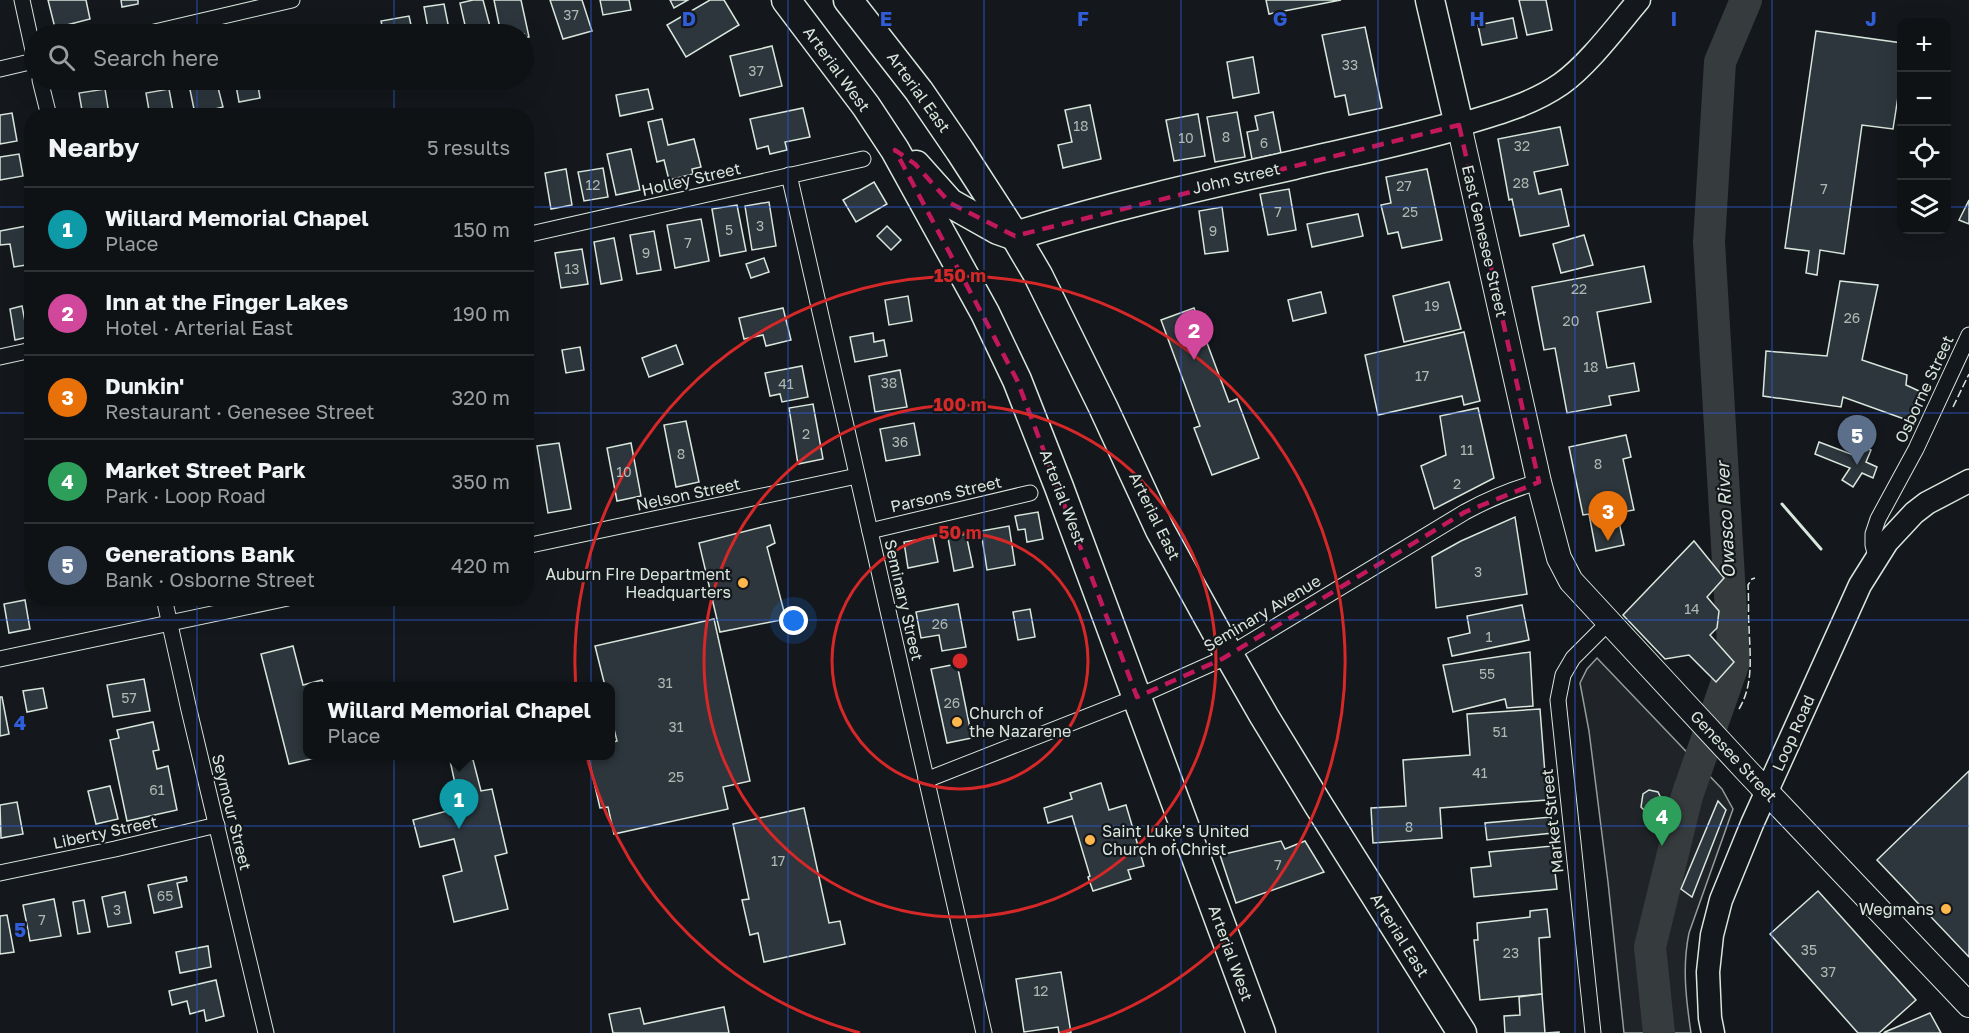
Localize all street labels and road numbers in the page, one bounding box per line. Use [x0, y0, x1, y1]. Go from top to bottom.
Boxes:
street label: Arterial West [799, 22, 875, 116]
street label: Arterial East [883, 48, 955, 136]
street label: Holley Street [639, 158, 743, 200]
street label: John Street [1190, 158, 1282, 198]
street label: East Genesee Street [1458, 163, 1512, 319]
street label: Osborne Street [1890, 332, 1958, 446]
street label: Arterial West [1036, 446, 1090, 548]
street label: Arterial East [1125, 469, 1185, 563]
street label: Parsons Street [889, 472, 1003, 516]
street label: Nelson Street [634, 473, 742, 515]
street label: Seminary Street [880, 537, 928, 663]
street label: Seminary Avenue [1200, 570, 1324, 656]
street label: Loop Road [1767, 692, 1819, 774]
street label: Genesee Street [1686, 706, 1782, 806]
street label: Seymour Street [208, 752, 256, 872]
street label: Market Street [1537, 768, 1567, 874]
street label: Liberty Street [51, 811, 159, 853]
street label: Arterial East [1366, 889, 1434, 981]
street label: Arterial West [1204, 902, 1258, 1004]

